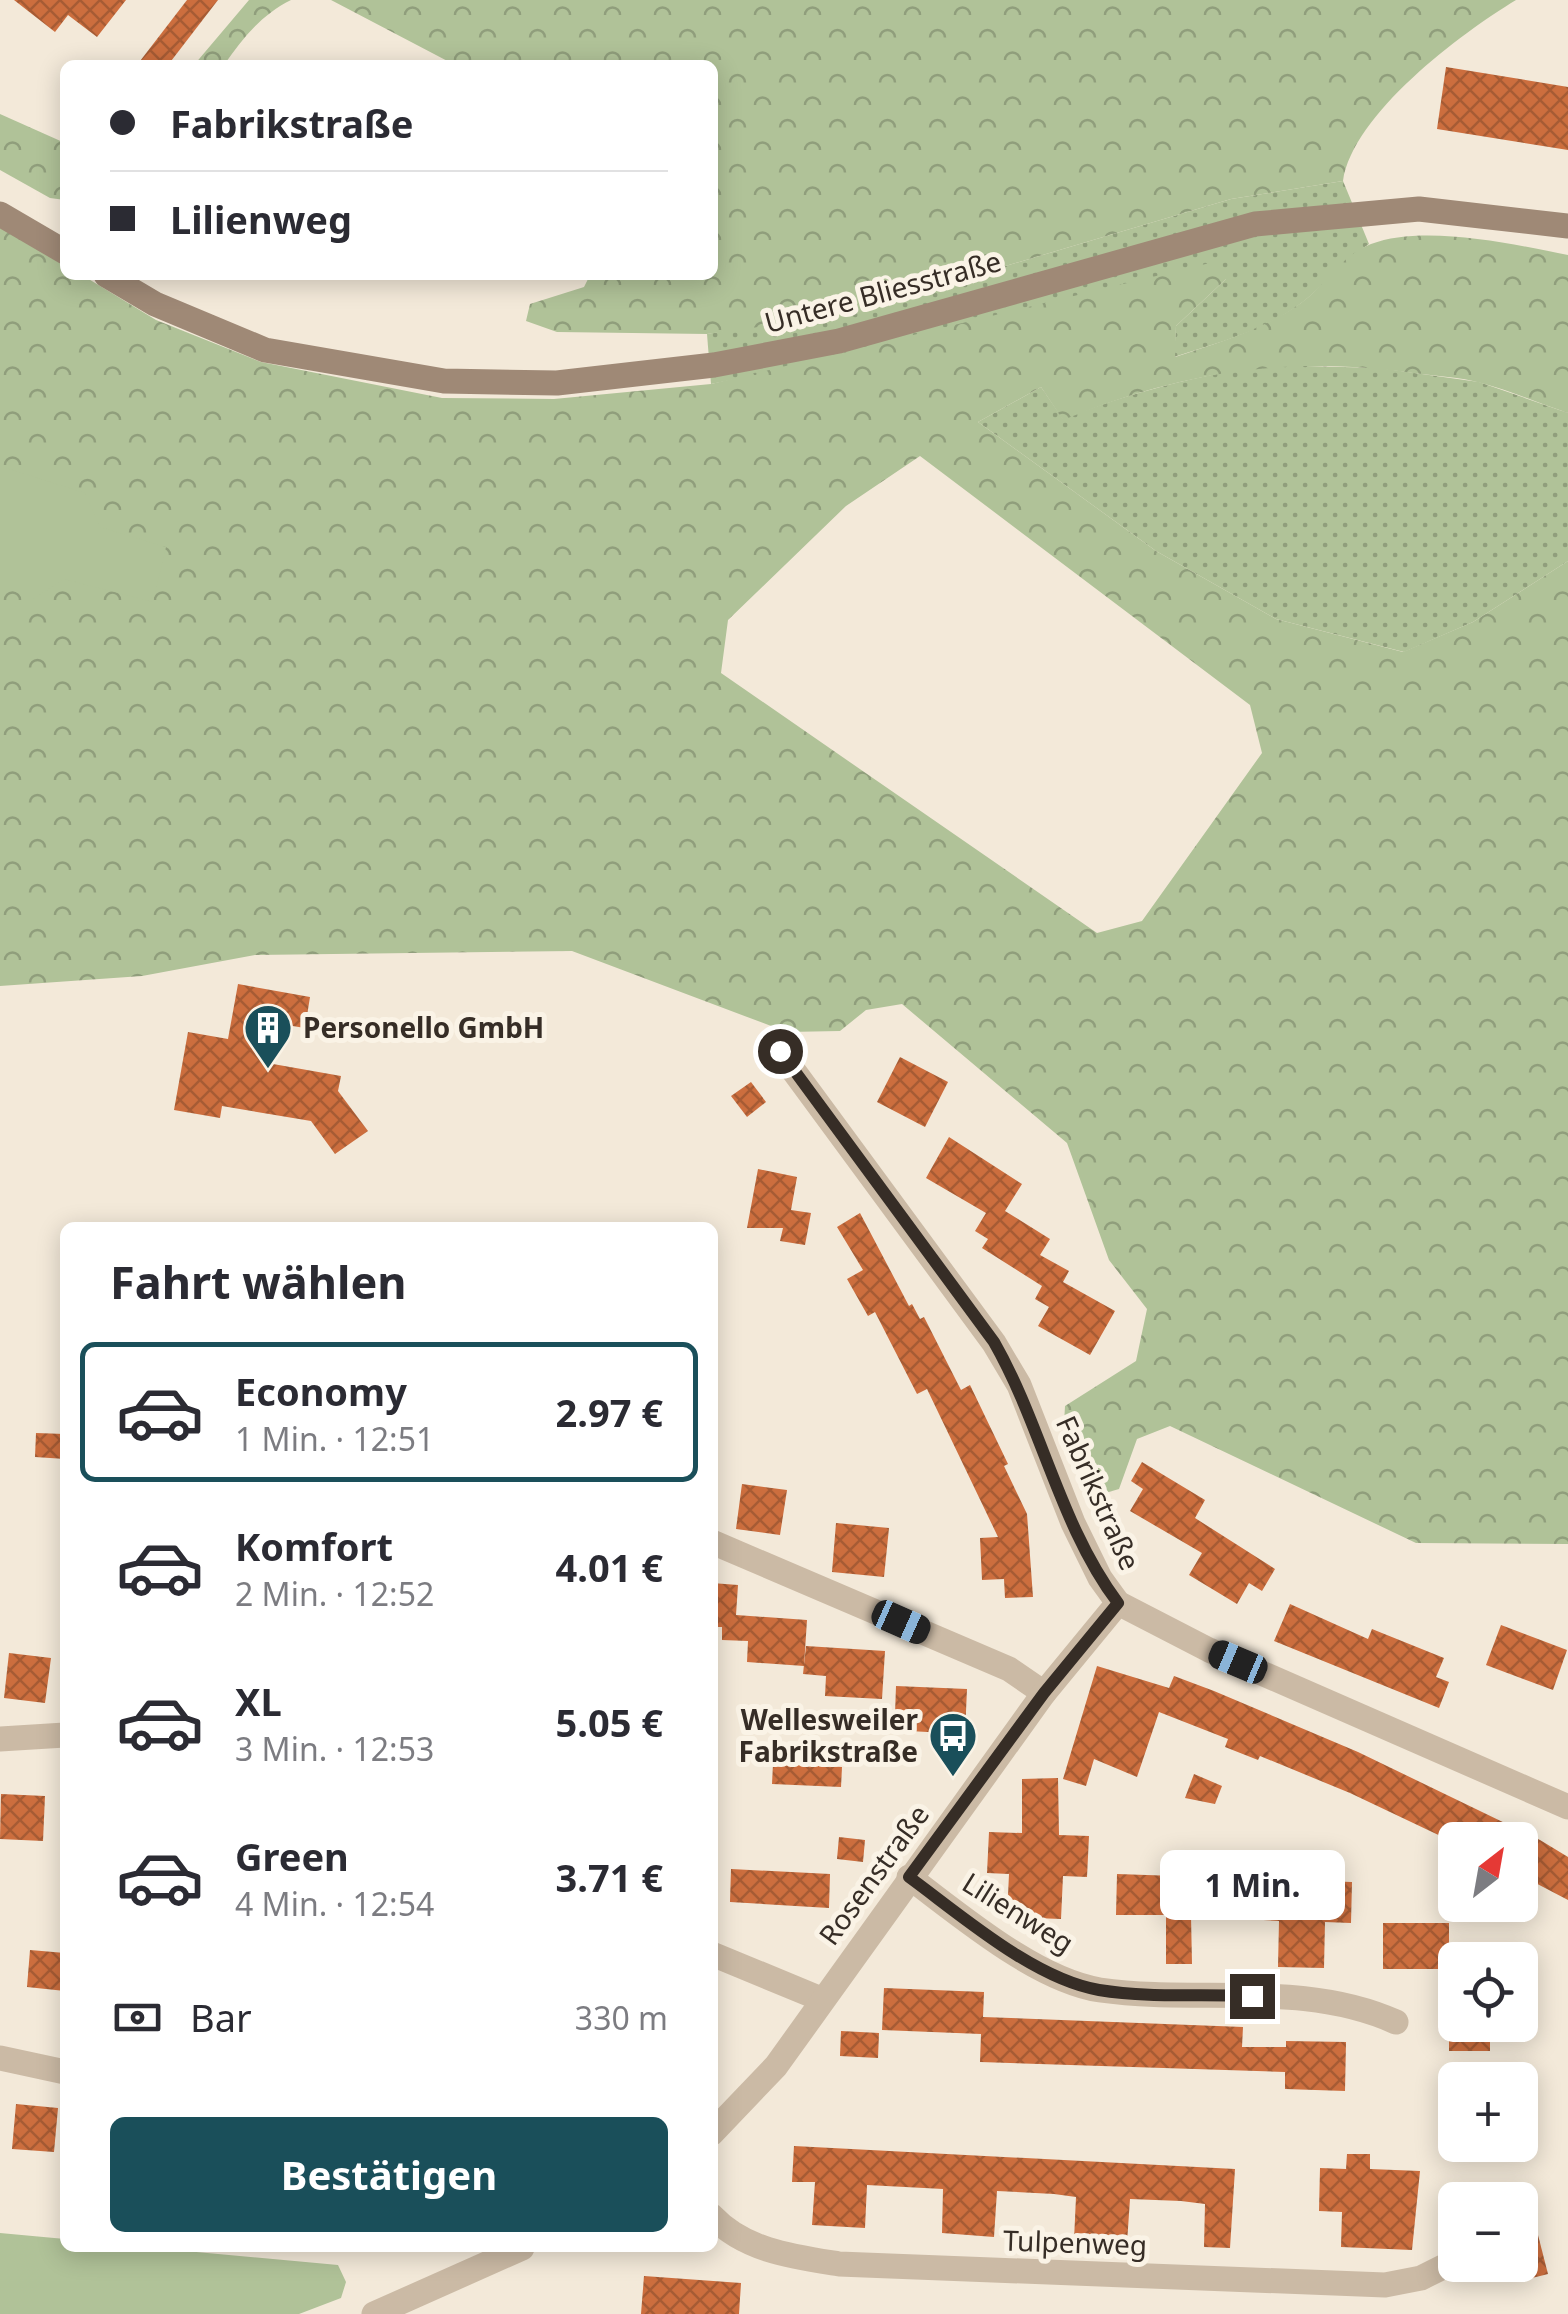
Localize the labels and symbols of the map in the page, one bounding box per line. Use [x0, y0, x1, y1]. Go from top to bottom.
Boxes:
street label: Untere Bliesstraße [760, 241, 1005, 341]
building icon: Personello GmbH [242, 1002, 294, 1070]
place label: Personello GmbH [303, 1008, 544, 1046]
route start [758, 1029, 803, 1074]
street label: Fabrikstraße [1048, 1410, 1150, 1576]
car [867, 1596, 935, 1648]
car [1205, 1636, 1271, 1688]
place label: Wellesweiler Fabrikstraße [739, 1700, 918, 1770]
bus stop icon: Wellesweiler Fabrikstraße [927, 1710, 979, 1778]
street label: Rosenstraße [809, 1797, 937, 1952]
north arrow [1438, 1822, 1538, 1922]
callout: 1 Min. [1160, 1851, 1344, 1921]
street label: Lilienweg [956, 1863, 1081, 1961]
route end [1230, 1974, 1275, 2019]
street label: Tulpenweg [1002, 2220, 1148, 2264]

